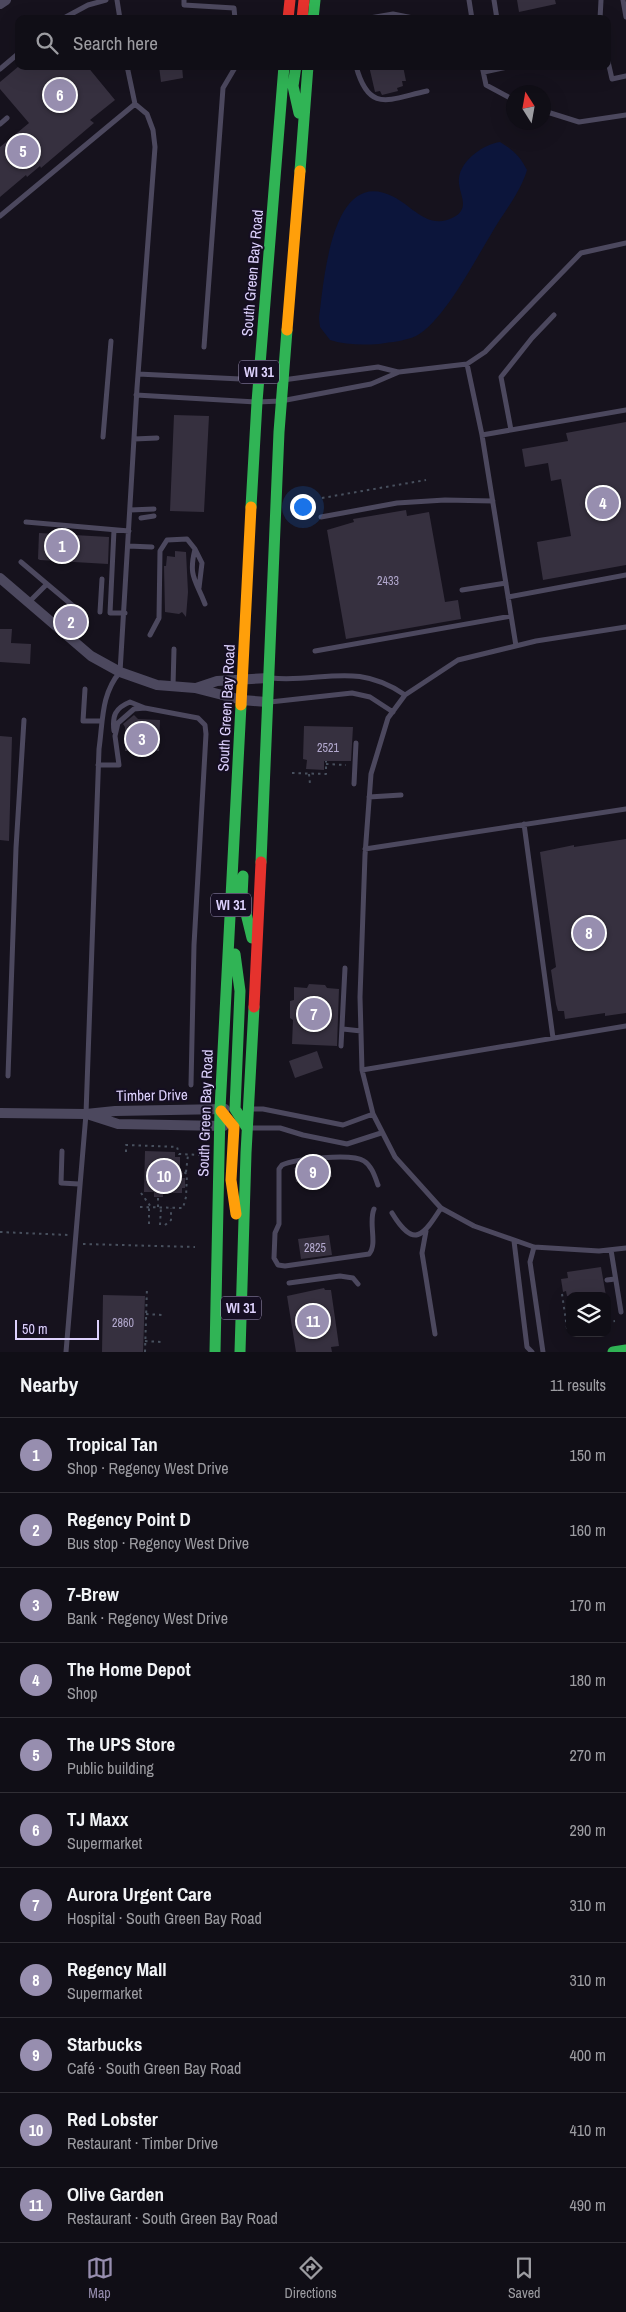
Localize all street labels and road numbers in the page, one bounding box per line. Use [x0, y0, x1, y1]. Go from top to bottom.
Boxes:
street label: South Green Bay Road [236, 209, 268, 337]
road number: WI 31 [239, 361, 279, 384]
street label: South Green Bay Road [212, 644, 240, 772]
road number: WI 31 [211, 894, 251, 916]
street label: South Green Bay Road [192, 1049, 218, 1177]
street label: Timber Drive [116, 1084, 188, 1106]
road number: WI 31 [221, 1296, 261, 1320]

